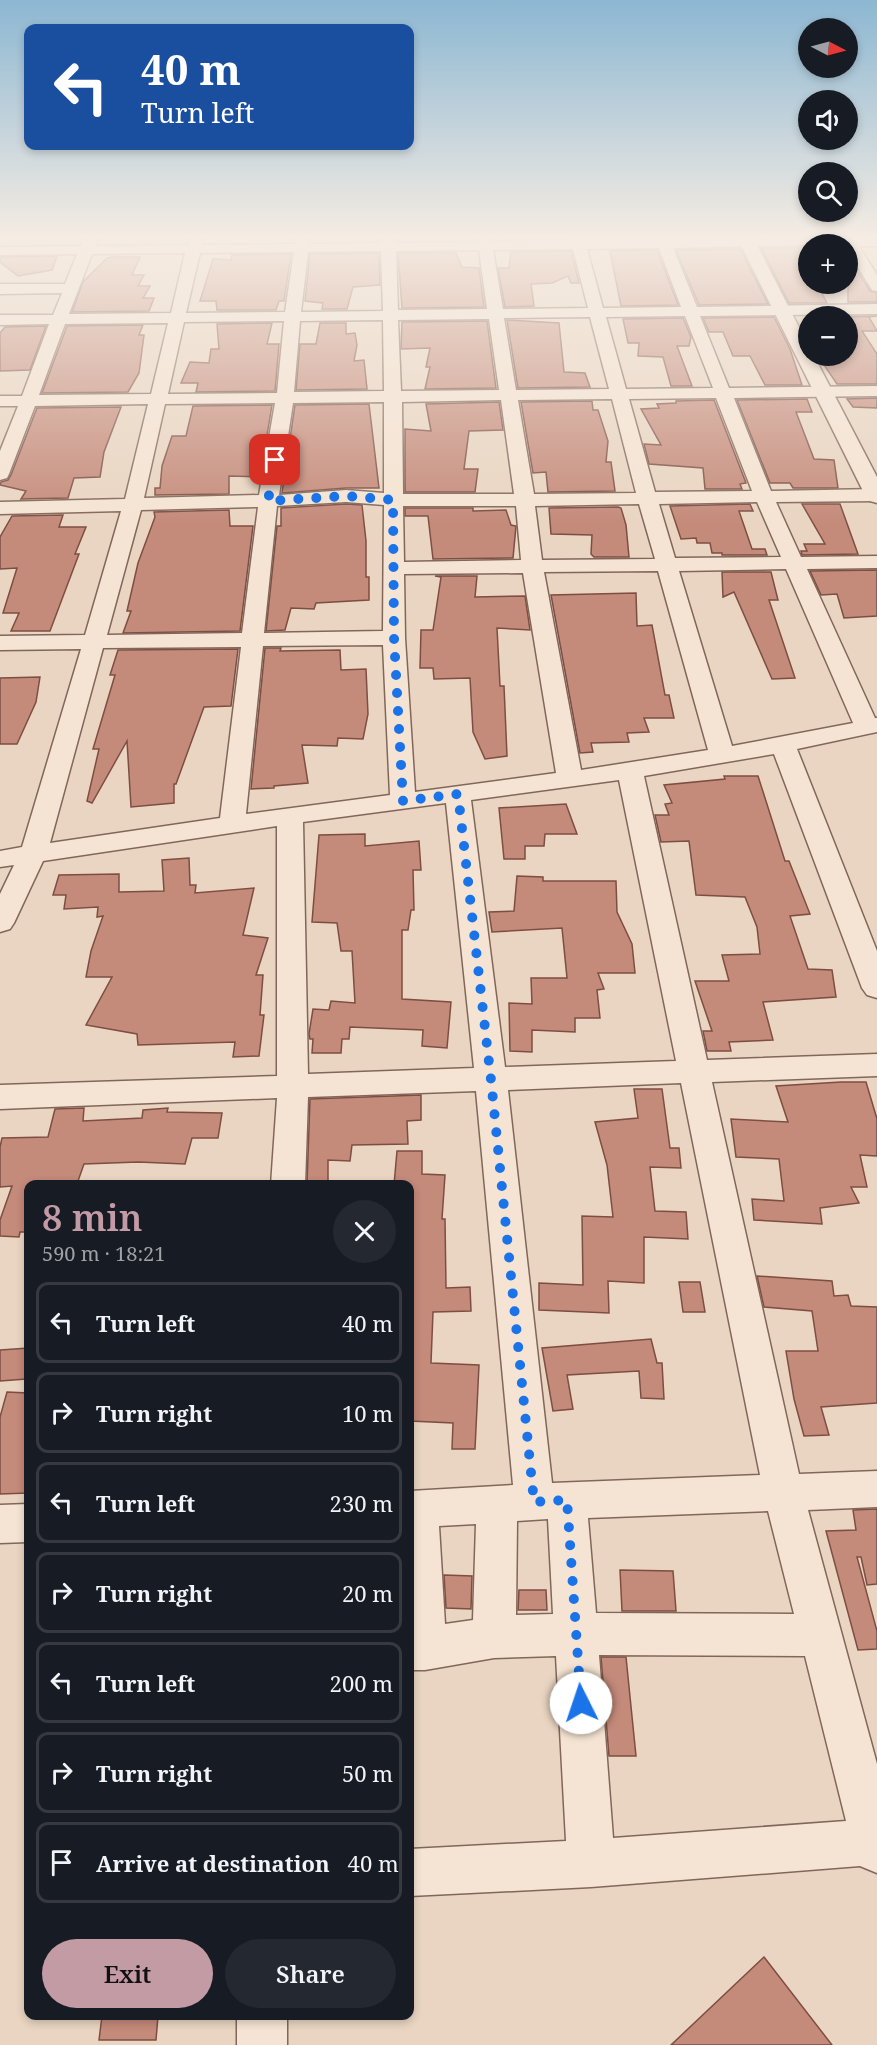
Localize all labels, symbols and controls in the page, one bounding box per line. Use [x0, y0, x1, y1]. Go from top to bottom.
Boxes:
north arrow [798, 18, 858, 78]
map controls [798, 18, 858, 366]
text: 40 m [141, 40, 241, 97]
icon: left [42, 48, 120, 126]
button: sound [798, 90, 858, 150]
text: Turn left [141, 94, 254, 131]
button: search [798, 162, 858, 222]
button: + [798, 234, 858, 294]
button: − [798, 306, 858, 366]
pin [249, 434, 300, 485]
icon: arrive [258, 443, 291, 476]
text: 8 min [42, 1193, 143, 1242]
button: close [333, 1200, 396, 1263]
text: 590 m · 18:21 [42, 1240, 165, 1267]
icon: left [45, 1306, 78, 1339]
text: Turn left [96, 1308, 195, 1338]
text: 40 m [342, 1308, 393, 1338]
icon: right [45, 1396, 78, 1429]
text: Turn right [96, 1398, 212, 1428]
text: 10 m [342, 1398, 393, 1428]
icon: left [45, 1486, 78, 1519]
text: Turn left [96, 1488, 195, 1518]
text: 230 m [330, 1488, 393, 1518]
icon: right [45, 1576, 78, 1609]
text: Turn right [96, 1578, 212, 1608]
text: 20 m [342, 1578, 393, 1608]
icon: left [45, 1666, 78, 1699]
text: Turn left [96, 1668, 195, 1698]
text: 200 m [330, 1668, 393, 1698]
position arrow [549, 1671, 613, 1735]
icon: right [45, 1756, 78, 1789]
text: Turn right [96, 1758, 212, 1788]
text: 50 m [342, 1758, 393, 1788]
icon: arrive [45, 1846, 78, 1879]
text: Arrive at destination [96, 1848, 330, 1878]
text: 40 m [348, 1848, 399, 1878]
button: Exit [42, 1939, 213, 2008]
button: Share [225, 1939, 396, 2008]

